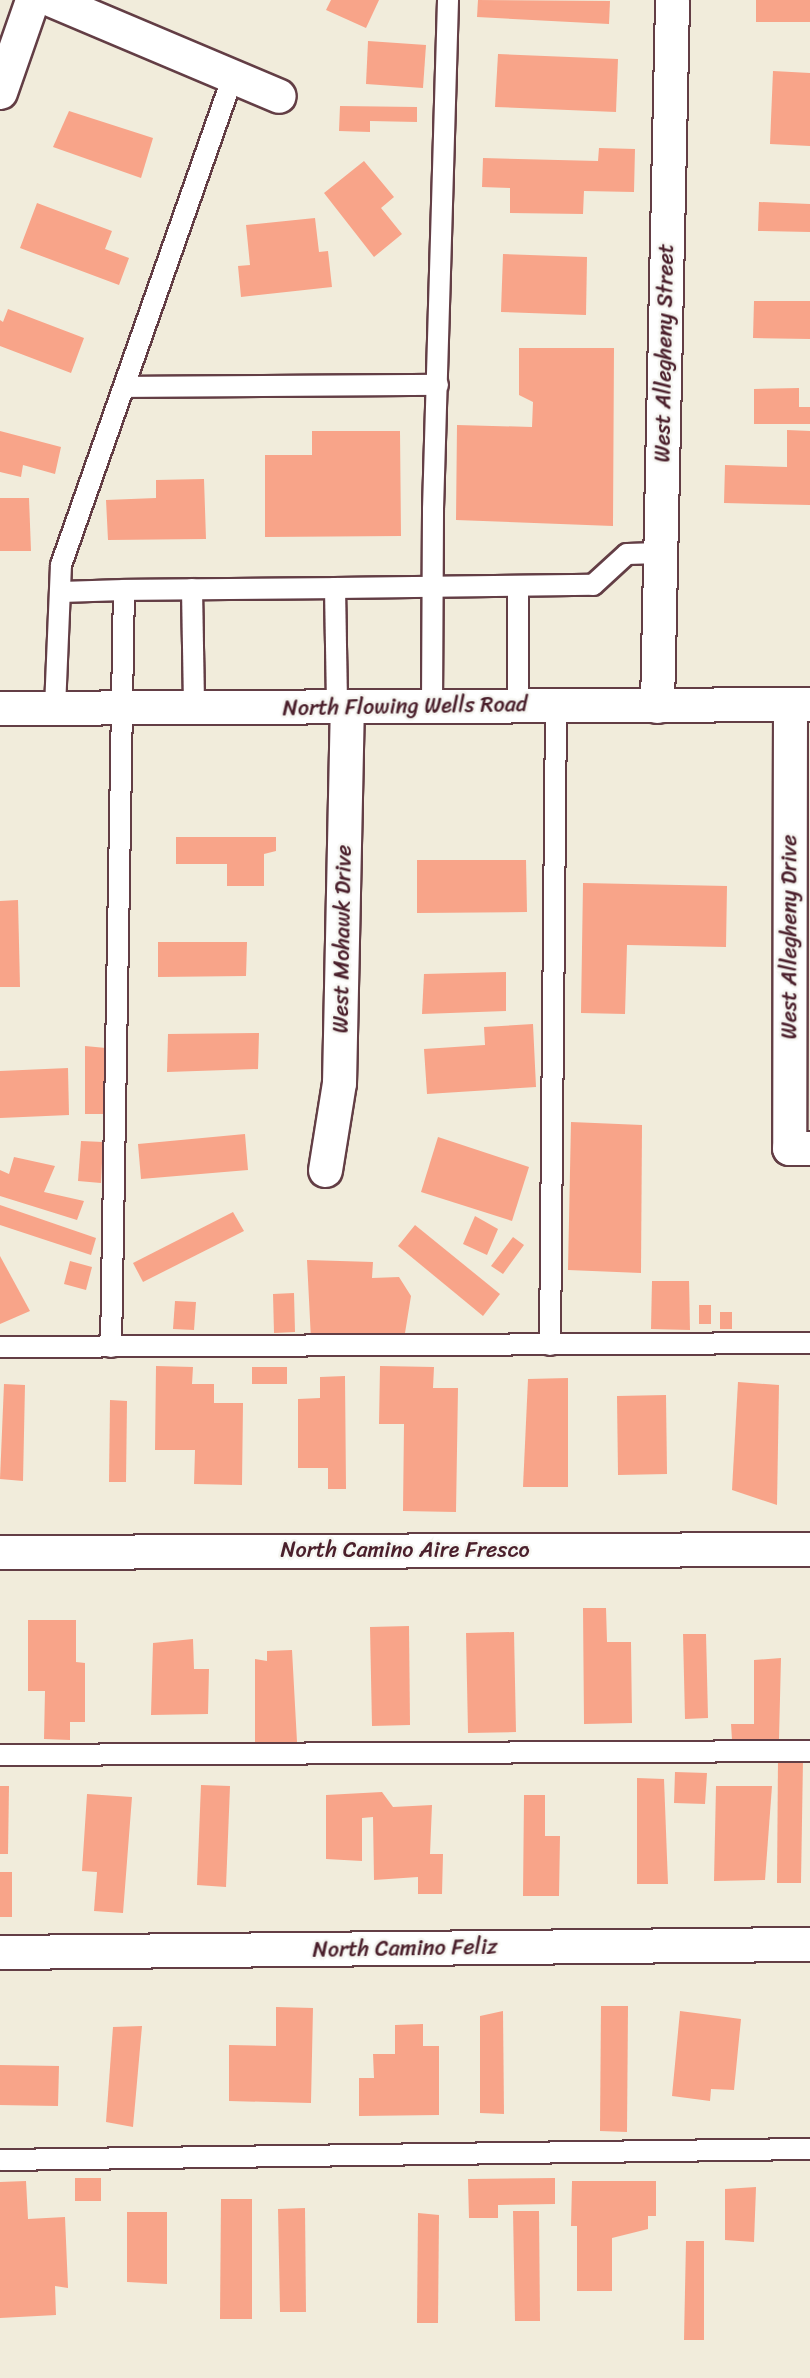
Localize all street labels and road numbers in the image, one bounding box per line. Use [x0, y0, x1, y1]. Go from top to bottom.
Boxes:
street label: West Allegheny Street [649, 243, 679, 463]
street label: North Flowing Wells Road [283, 691, 527, 721]
street label: West Allegheny Drive [776, 835, 802, 1039]
street label: West Mohawk Drive [327, 845, 357, 1033]
street label: North Camino Aire Fresco [280, 1537, 530, 1563]
street label: North Camino Feliz [312, 1933, 498, 1963]

